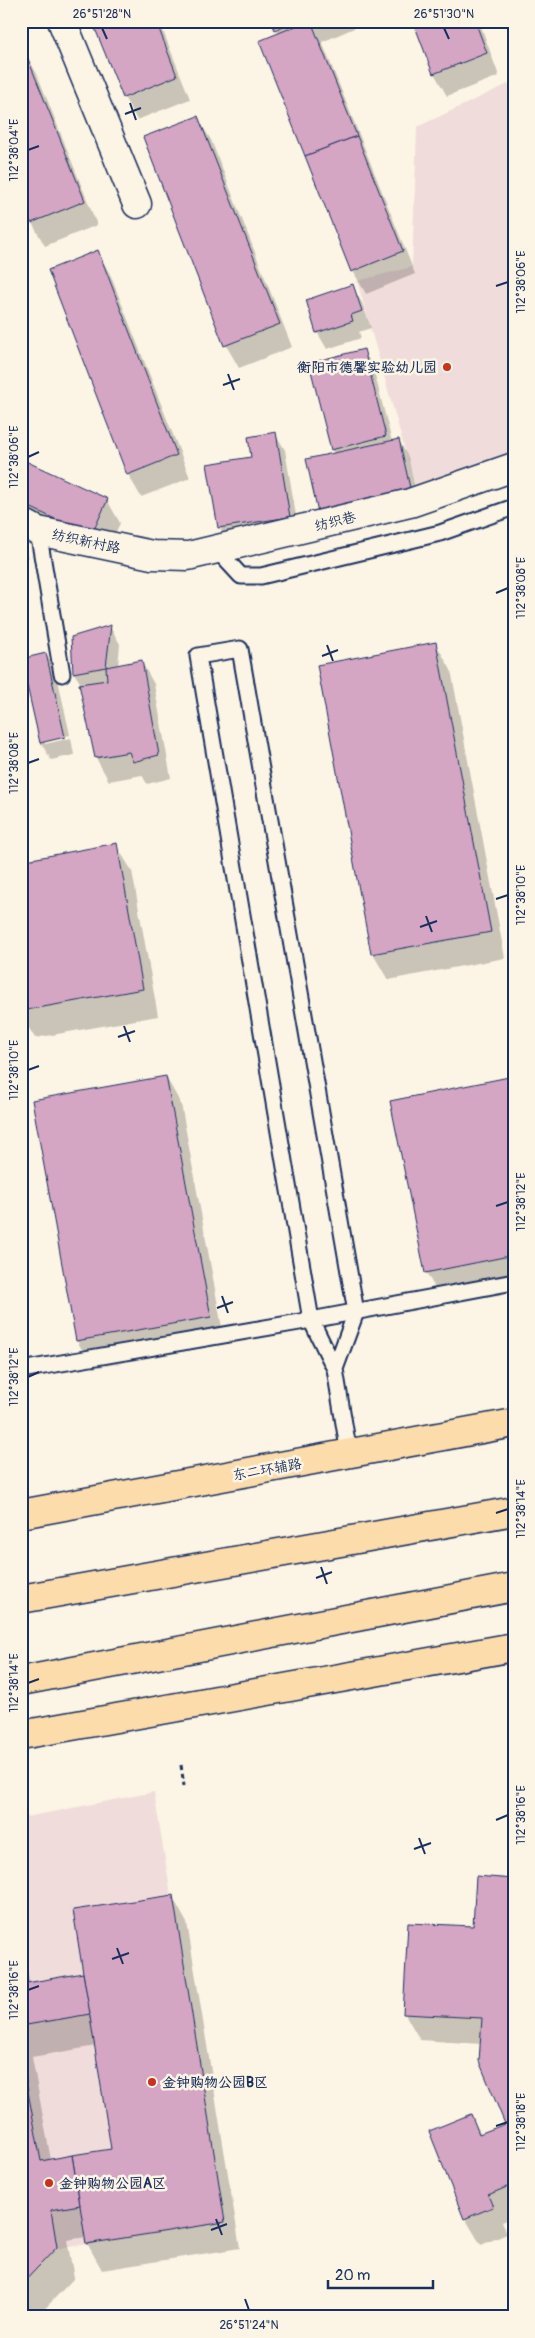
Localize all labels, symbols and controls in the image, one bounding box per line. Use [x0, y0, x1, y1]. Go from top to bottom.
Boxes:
text: 26°51'28"N [73, 7, 131, 22]
text: 26°51'30"N [414, 7, 474, 22]
text: 112°38'04"E [7, 119, 22, 181]
text: 112°38'06"E [514, 251, 529, 313]
place label: 衡阳市德馨实验幼儿园 [297, 359, 437, 376]
marker: 衡阳市德馨实验幼儿园 [441, 361, 453, 373]
text: 112°38'06"E [7, 426, 22, 488]
street label: 纺织巷 [313, 508, 359, 535]
street label: 纺织新村路 [50, 526, 122, 557]
text: 112°38'08"E [514, 557, 529, 619]
text: 112°38'08"E [7, 732, 22, 794]
text: 112°38'10"E [514, 865, 529, 925]
text: 112°38'10"E [7, 1040, 22, 1100]
text: 112°38'12"E [514, 1173, 529, 1231]
text: 112°38'12"E [7, 1348, 22, 1406]
street label: 东二环辅路 [231, 1455, 303, 1484]
text: 112°38'14"E [514, 1479, 529, 1539]
text: 112°38'14"E [7, 1653, 22, 1713]
text: 112°38'16"E [514, 1785, 529, 1845]
text: 112°38'16"E [7, 1960, 22, 2020]
place label: 金钟购物公园B区 [162, 2074, 268, 2091]
marker: 金钟购物公园B区 [146, 2076, 158, 2088]
text: 112°38'18"E [514, 2093, 529, 2151]
place label: 金钟购物公园A区 [59, 2175, 166, 2192]
marker: 金钟购物公园A区 [43, 2177, 55, 2189]
scale bar [328, 2258, 432, 2290]
text: 20 m [335, 2266, 370, 2285]
text: 26°51'24"N [219, 2318, 279, 2333]

